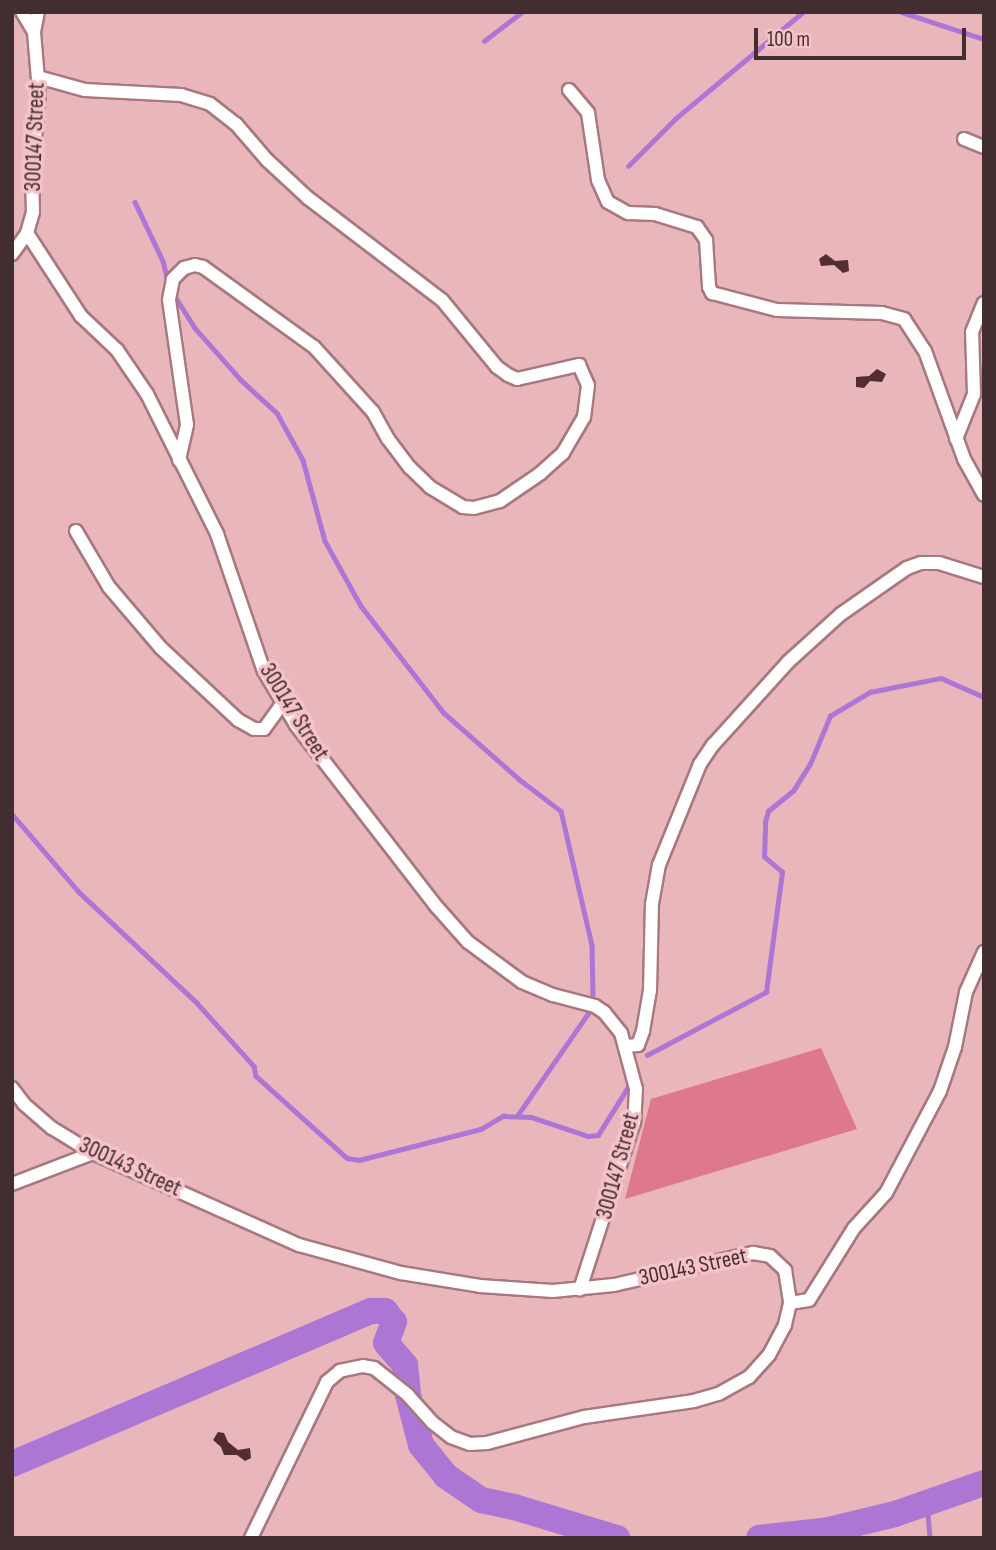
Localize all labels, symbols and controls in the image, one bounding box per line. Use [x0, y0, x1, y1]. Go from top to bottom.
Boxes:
scale bar [758, 14, 970, 58]
text: 100 m [767, 27, 810, 52]
street label: 300147 Street [19, 82, 51, 192]
street label: 300147 Street [253, 658, 335, 766]
street label: 300147 Street [591, 1110, 645, 1222]
street label: 300143 Street [74, 1131, 186, 1203]
street label: 300143 Street [636, 1242, 750, 1292]

